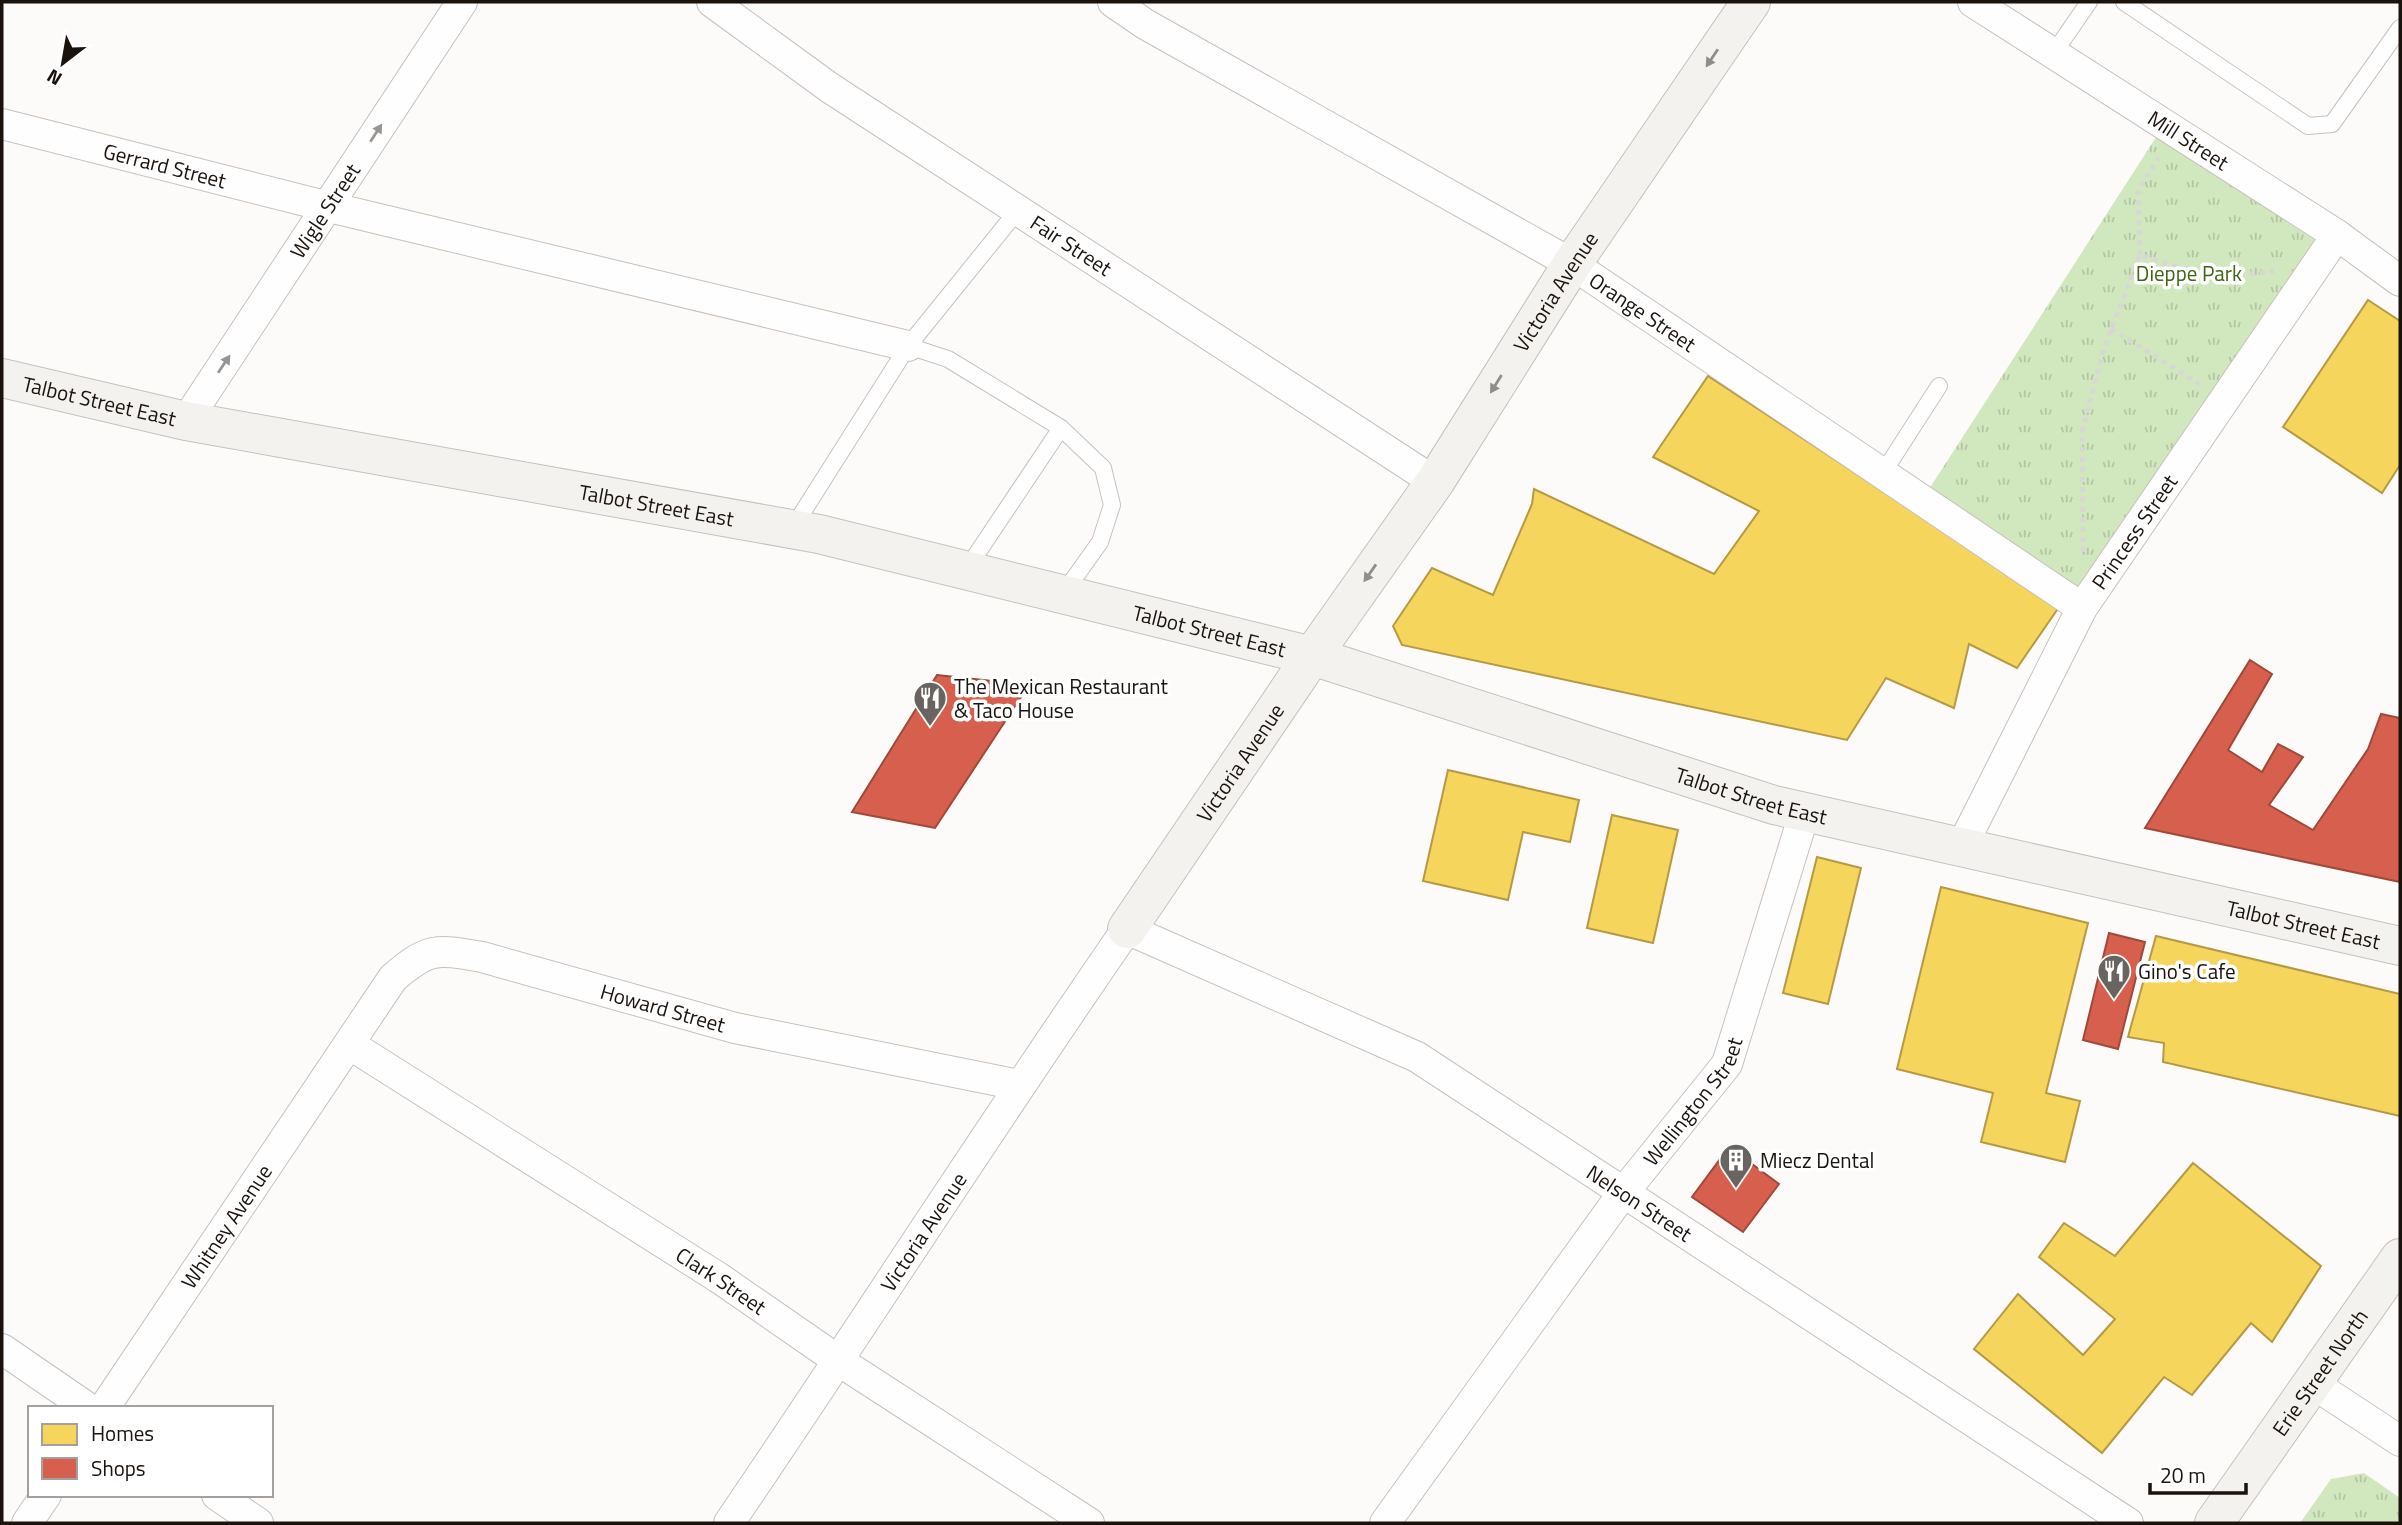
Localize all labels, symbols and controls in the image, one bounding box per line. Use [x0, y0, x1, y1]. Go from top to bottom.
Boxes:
north arrow [28, 28, 98, 98]
one-way arrow [1705, 49, 1719, 67]
text: N [41, 62, 67, 94]
street label: Mill Street [2142, 102, 2236, 178]
one-way arrow [370, 124, 383, 143]
street label: Gerrard Street [100, 134, 230, 196]
street label: Wigle Street [281, 156, 368, 265]
street label: Fair Street [1024, 207, 1119, 284]
street label: Victoria Avenue [1505, 225, 1606, 358]
park label: Dieppe Park [2136, 257, 2242, 289]
street label: Orange Street [1583, 264, 1703, 360]
one-way arrow [217, 354, 230, 374]
street label: Talbot Street East [19, 367, 180, 434]
one-way arrow [1490, 374, 1503, 394]
street label: Princess Street [2083, 467, 2185, 596]
street label: Talbot Street East [577, 475, 737, 535]
one-way arrow [1363, 564, 1377, 582]
street label: Talbot Street East [1129, 596, 1290, 665]
place label: The Mexican Restaurant & Taco House [954, 670, 1168, 726]
restaurant icon: The Mexican Restaurant & Taco House [911, 679, 949, 728]
street label: Victoria Avenue [1188, 697, 1291, 828]
street label: Talbot Street East [1671, 758, 1831, 833]
street label: Talbot Street East [2223, 891, 2384, 957]
restaurant icon: Gino's Cafe [2095, 952, 2133, 1001]
place label: Gino's Cafe [2138, 955, 2236, 987]
street label: Howard Street [597, 975, 730, 1041]
street label: Wellington Street [1635, 1033, 1751, 1172]
building icon: Miecz Dental [1717, 1141, 1755, 1190]
place label: Miecz Dental [1760, 1144, 1874, 1176]
street label: Nelson Street [1580, 1156, 1699, 1250]
street label: Whitney Avenue [173, 1158, 280, 1295]
street label: Victoria Avenue [872, 1166, 974, 1298]
street label: Clark Street [670, 1239, 774, 1323]
street label: Erie Street North [2264, 1302, 2376, 1442]
legend [28, 1406, 273, 1497]
text: Homes [91, 1417, 154, 1449]
text: Shops [91, 1452, 146, 1484]
scale bar [2150, 1452, 2246, 1496]
text: 20 m [2160, 1459, 2206, 1491]

